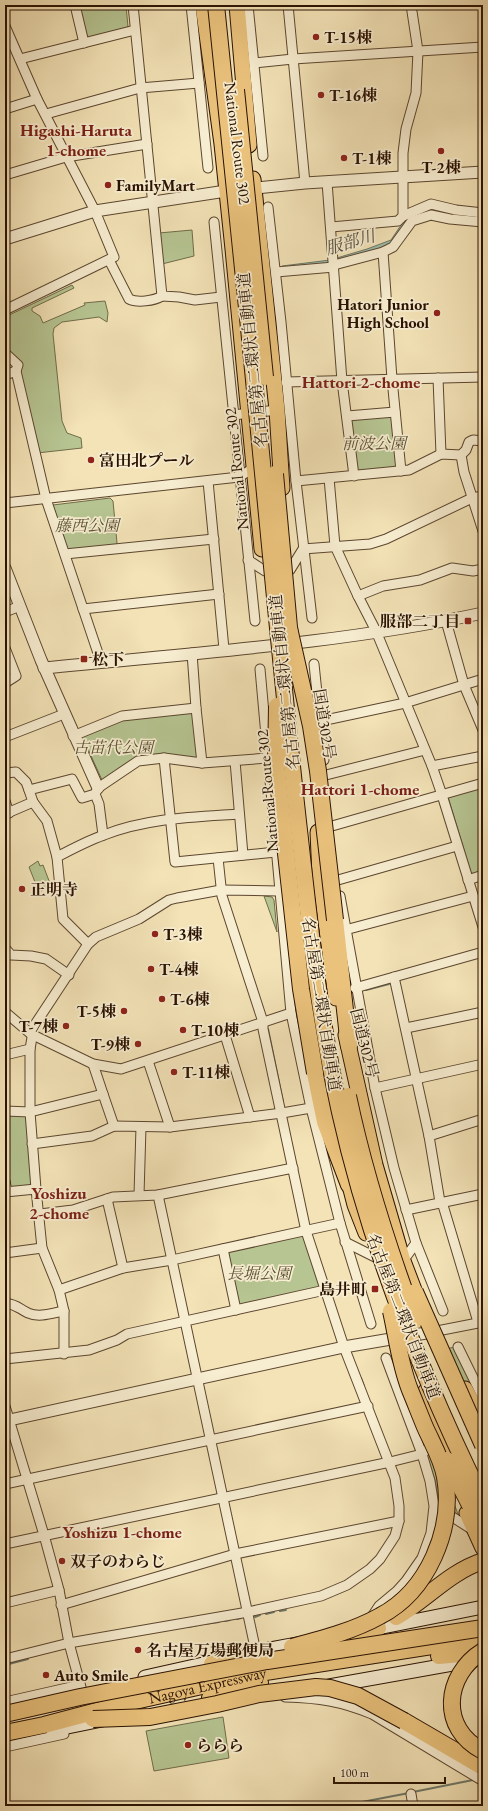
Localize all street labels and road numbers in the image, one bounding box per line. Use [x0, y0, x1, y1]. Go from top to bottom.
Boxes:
street label: National Route 302 [220, 81, 255, 206]
street label: 名古屋第二環状自動車道 [233, 271, 272, 449]
street label: National Route 302 [220, 406, 253, 531]
street label: 名古屋第二環状自動車道 [265, 593, 304, 771]
street label: 国道302号 [309, 687, 340, 761]
street label: National Route 302 [252, 728, 283, 853]
street label: 名古屋第二環状自動車道 [297, 916, 346, 1093]
street label: 国道302号 [346, 1006, 383, 1080]
street label: 名古屋第二環状自動車道 [362, 1230, 445, 1402]
street label: Nagoya Expressway [146, 1662, 269, 1709]

